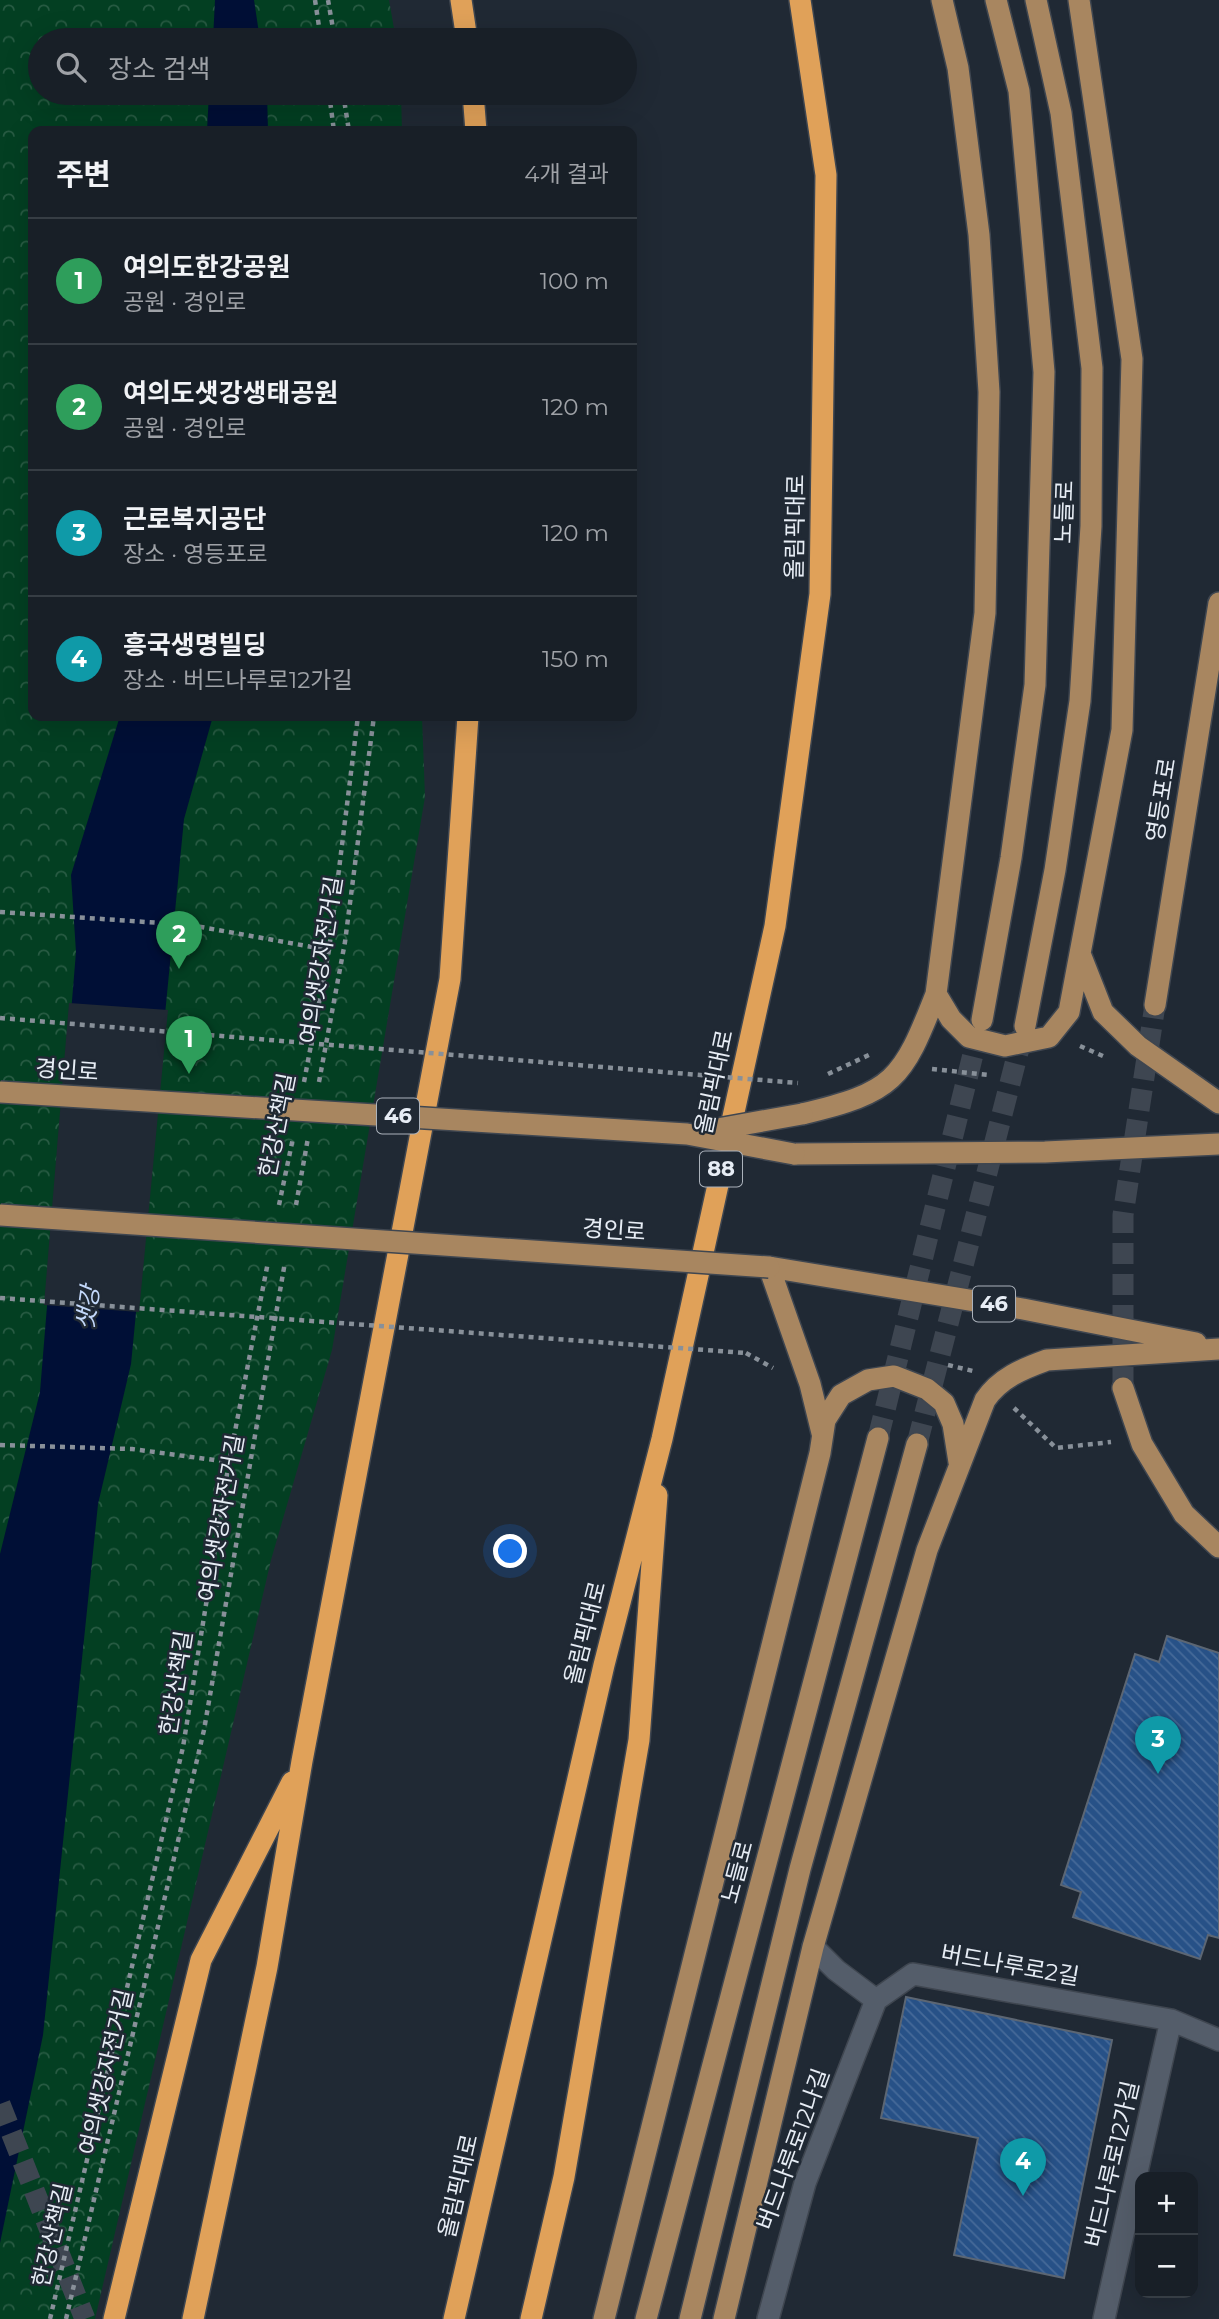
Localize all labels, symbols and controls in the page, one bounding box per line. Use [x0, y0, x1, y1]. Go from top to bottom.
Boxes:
search box [28, 28, 637, 105]
icon: search [52, 48, 90, 86]
text: 장소 검색 [108, 53, 211, 85]
text: 주변 [56, 156, 111, 193]
text: 4개 결과 [524, 160, 609, 188]
text: 여의도한강공원 [123, 251, 290, 283]
text: 1 [74, 267, 84, 295]
text: 100 m [540, 267, 609, 295]
text: 공원 · 경인로 [123, 288, 247, 316]
text: 여의도샛강생태공원 [123, 377, 338, 409]
text: 2 [72, 393, 86, 421]
text: 120 m [542, 393, 609, 421]
text: 공원 · 경인로 [123, 414, 247, 442]
street label: 올림픽대로 [780, 474, 810, 580]
street label: 노들로 [1049, 480, 1079, 544]
text: 근로복지공단 [123, 503, 267, 535]
text: 3 [72, 519, 86, 547]
text: 120 m [542, 519, 609, 547]
text: 장소 · 영등포로 [123, 540, 268, 568]
text: 흥국생명빌딩 [123, 629, 267, 661]
text: 4 [71, 645, 87, 673]
text: 150 m [542, 645, 609, 673]
text: 장소 · 버드나루로12가길 [123, 666, 353, 694]
street label: 영등포로 [1141, 756, 1181, 844]
street label: 여의샛강자전거길 [294, 874, 348, 1046]
pin: 2 [156, 911, 202, 969]
pin: 1 [166, 1016, 212, 1074]
street label: 올림픽대로 [689, 1027, 739, 1137]
street label: 경인로 [34, 1054, 100, 1086]
street label: 한강산책길 [253, 1070, 301, 1180]
road number: 46 [377, 1098, 419, 1134]
road number: 88 [700, 1152, 742, 1186]
street label: 경인로 [581, 1214, 647, 1246]
water label: 샛강 [70, 1281, 105, 1332]
road number: 46 [973, 1286, 1015, 1322]
street label: 여의샛강자전거길 [193, 1432, 249, 1604]
your location [493, 1534, 527, 1568]
street label: 올림픽대로 [559, 1578, 611, 1688]
street label: 한강산책길 [154, 1629, 198, 1737]
pin: 3 [1135, 1716, 1181, 1774]
street label: 노들로 [715, 1838, 759, 1906]
street label: 버드나루로2길 [939, 1939, 1081, 1991]
street label: 여의샛강자전거길 [73, 1986, 139, 2158]
street label: 버드나루로12나길 [751, 2065, 835, 2233]
street label: 버드나루로12가길 [1079, 2078, 1145, 2250]
street label: 올림픽대로 [432, 2131, 484, 2241]
pin: 4 [1000, 2138, 1046, 2196]
map controls [1135, 2172, 1198, 2298]
button: + [1135, 2172, 1198, 2235]
street label: 한강산책길 [26, 2180, 78, 2290]
button: − [1135, 2235, 1198, 2298]

